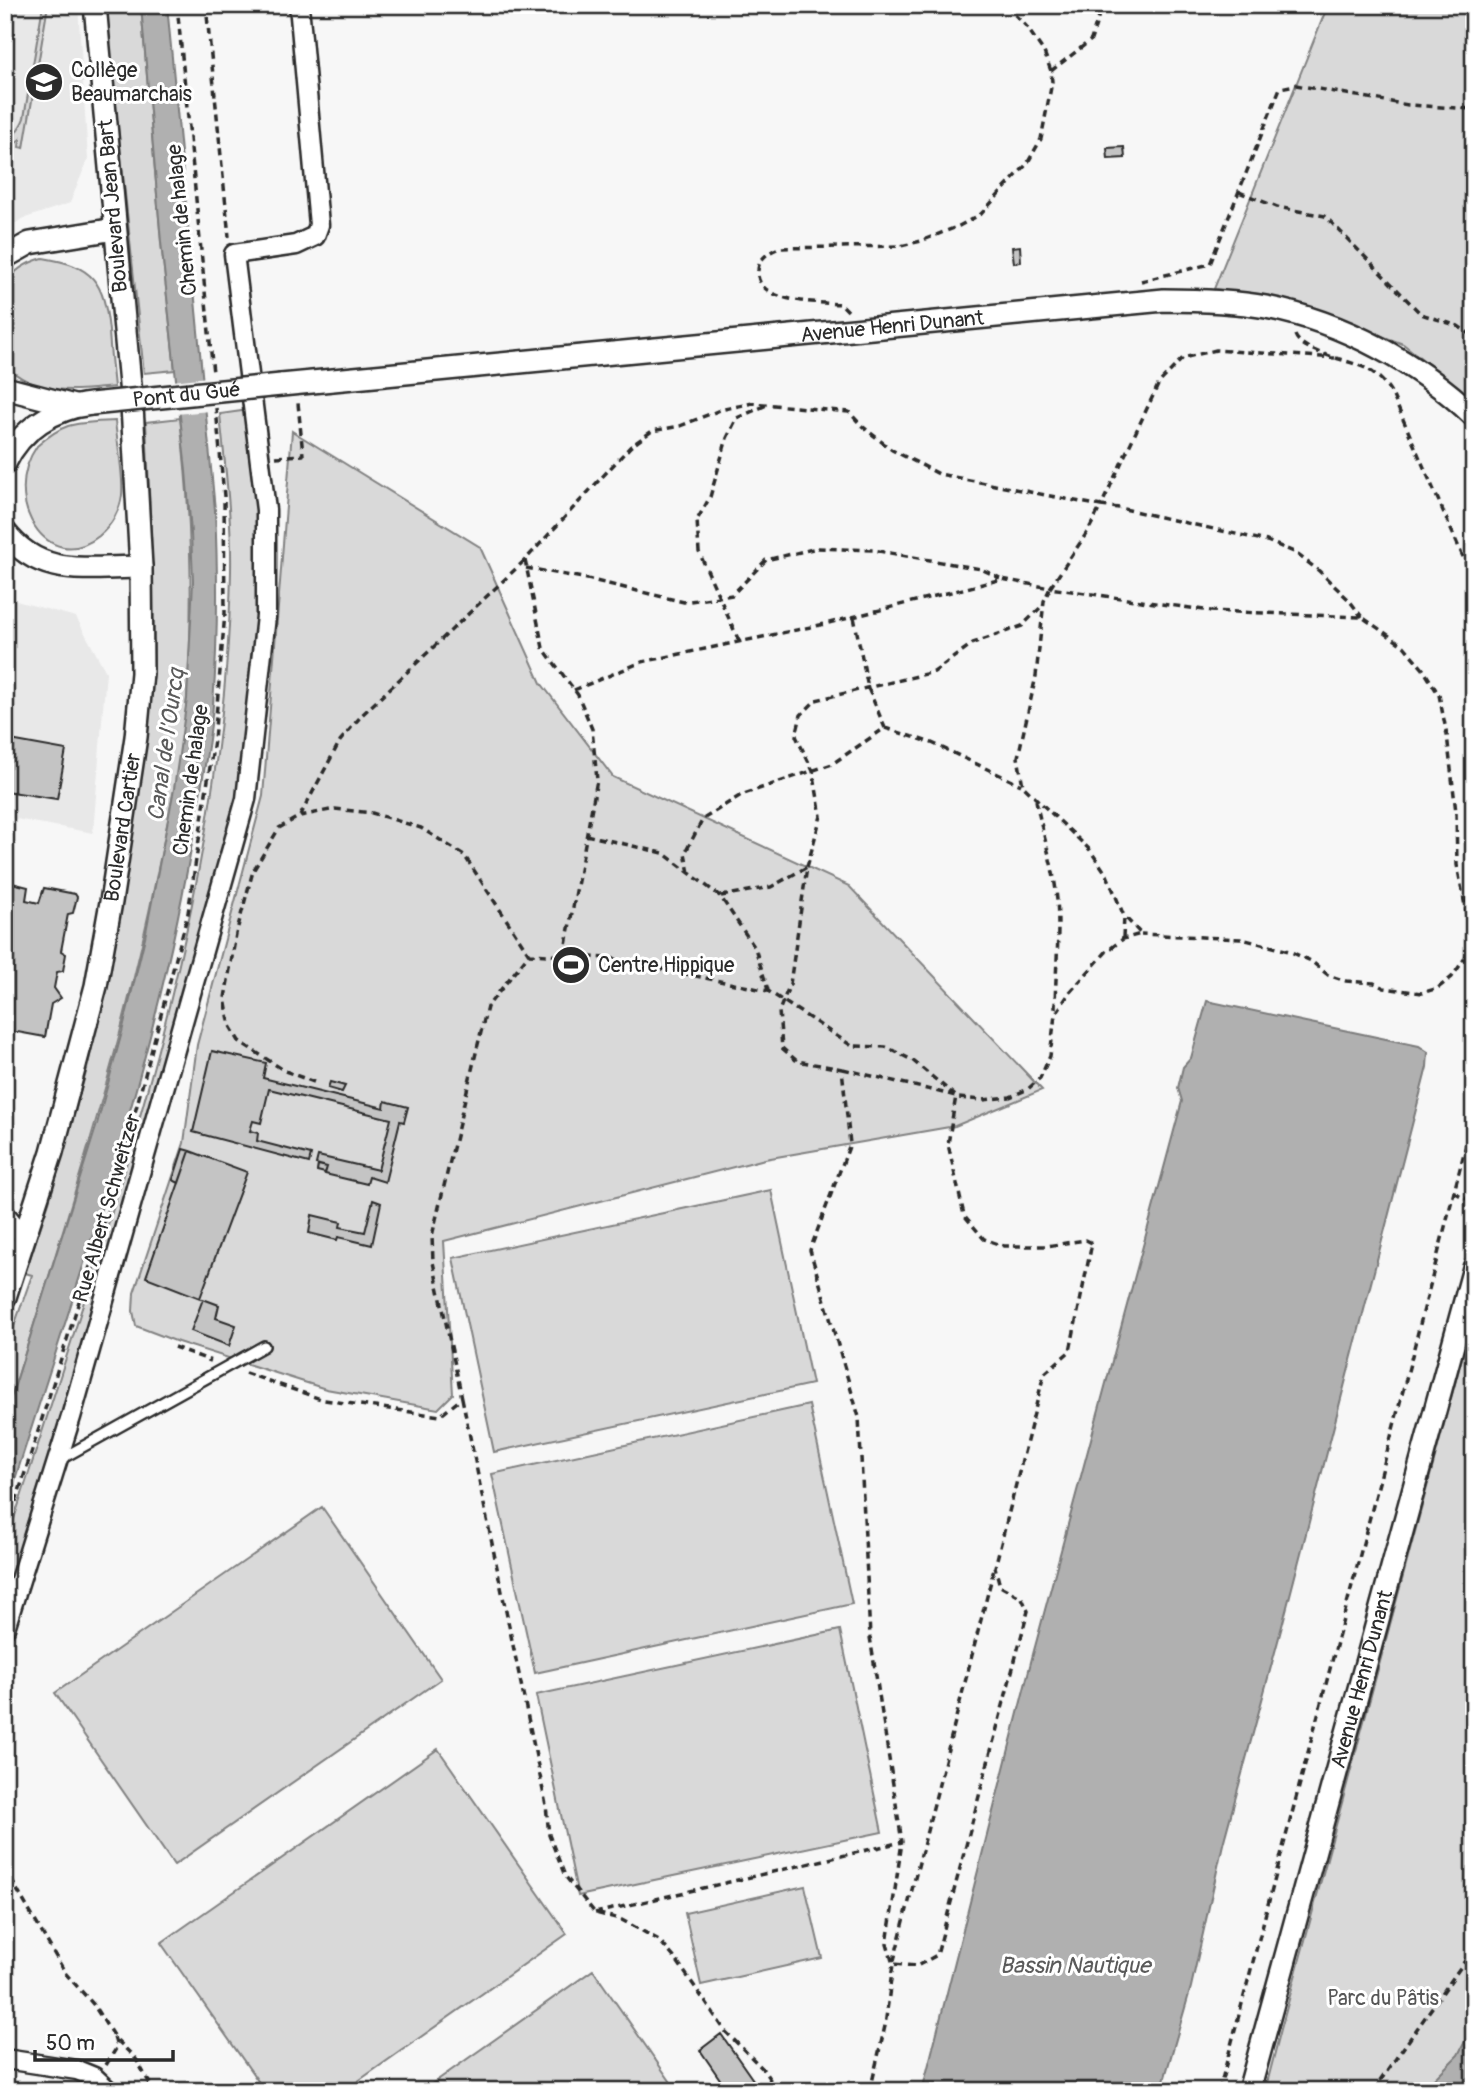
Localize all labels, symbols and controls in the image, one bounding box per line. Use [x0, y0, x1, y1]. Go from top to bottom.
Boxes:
place label: Collège Beaumarchais [71, 57, 192, 108]
school or university icon: Collège Beaumarchais [23, 61, 65, 103]
street label: Boulevard Jean Bart [92, 118, 134, 294]
street label: Chemin de halage [161, 142, 203, 297]
street label: Avenue Henri Dunant [799, 304, 985, 348]
street label: Pont du Gué [131, 376, 242, 413]
water label: Canal de l'Ourcq [141, 665, 191, 823]
street label: Chemin de halage [167, 702, 215, 857]
street label: Boulevard Cartier [98, 750, 147, 904]
sports icon: Centre Hippique [550, 944, 592, 986]
place label: Centre Hippique [598, 952, 735, 979]
street label: Rue Albert Schweitzer [67, 1110, 147, 1306]
street label: Avenue Henri Dunant [1324, 1586, 1399, 1771]
water label: Bassin Nautique [1000, 1951, 1153, 1980]
park label: Parc du Pâtis [1327, 1985, 1439, 2012]
scale bar [35, 2019, 173, 2063]
text: 50 m [46, 2030, 95, 2057]

